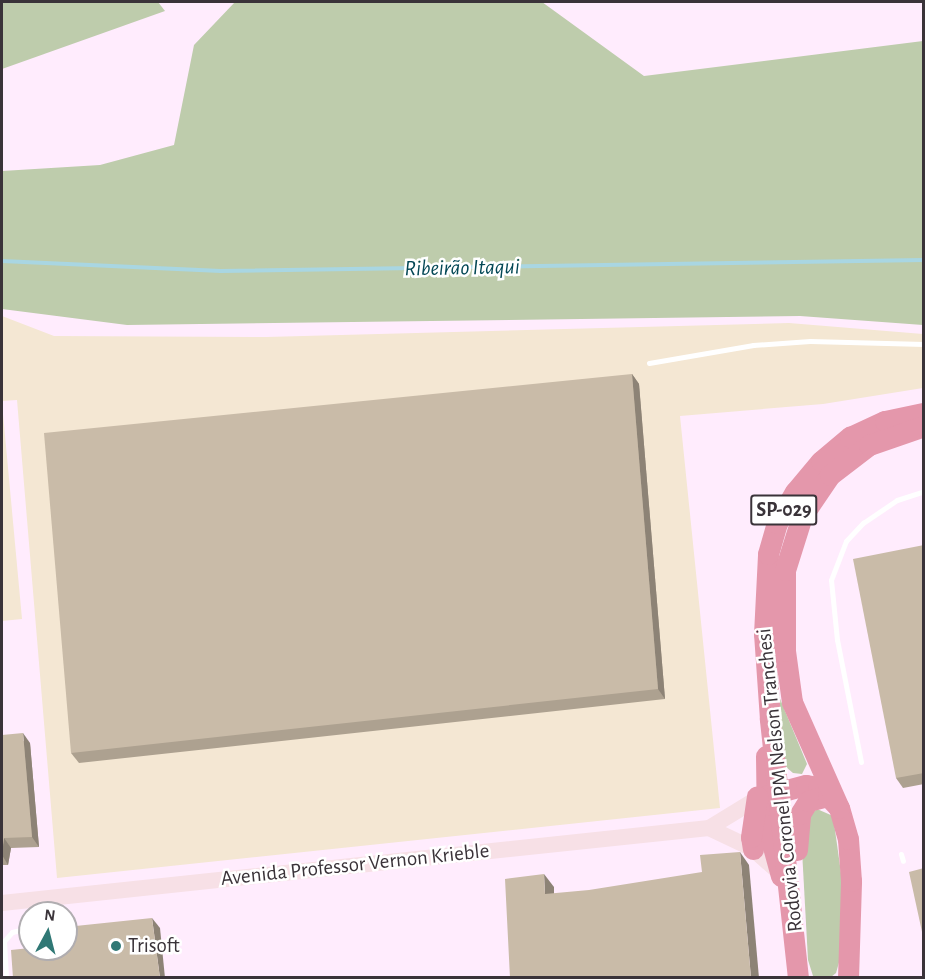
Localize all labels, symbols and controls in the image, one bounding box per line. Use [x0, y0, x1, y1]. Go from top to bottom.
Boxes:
water label: Ribeirão Itaqui [404, 254, 520, 282]
road number: SP-029 [750, 493, 818, 527]
street label: Rodovia Coronel PM Nelson Tranchesi [752, 627, 808, 933]
street label: Avenida Professor Vernon Krieble [219, 838, 491, 892]
north arrow [18, 901, 78, 961]
text: N [43, 907, 56, 924]
place label: Trisoft [128, 933, 180, 959]
marker: Trisoft [109, 939, 123, 953]

